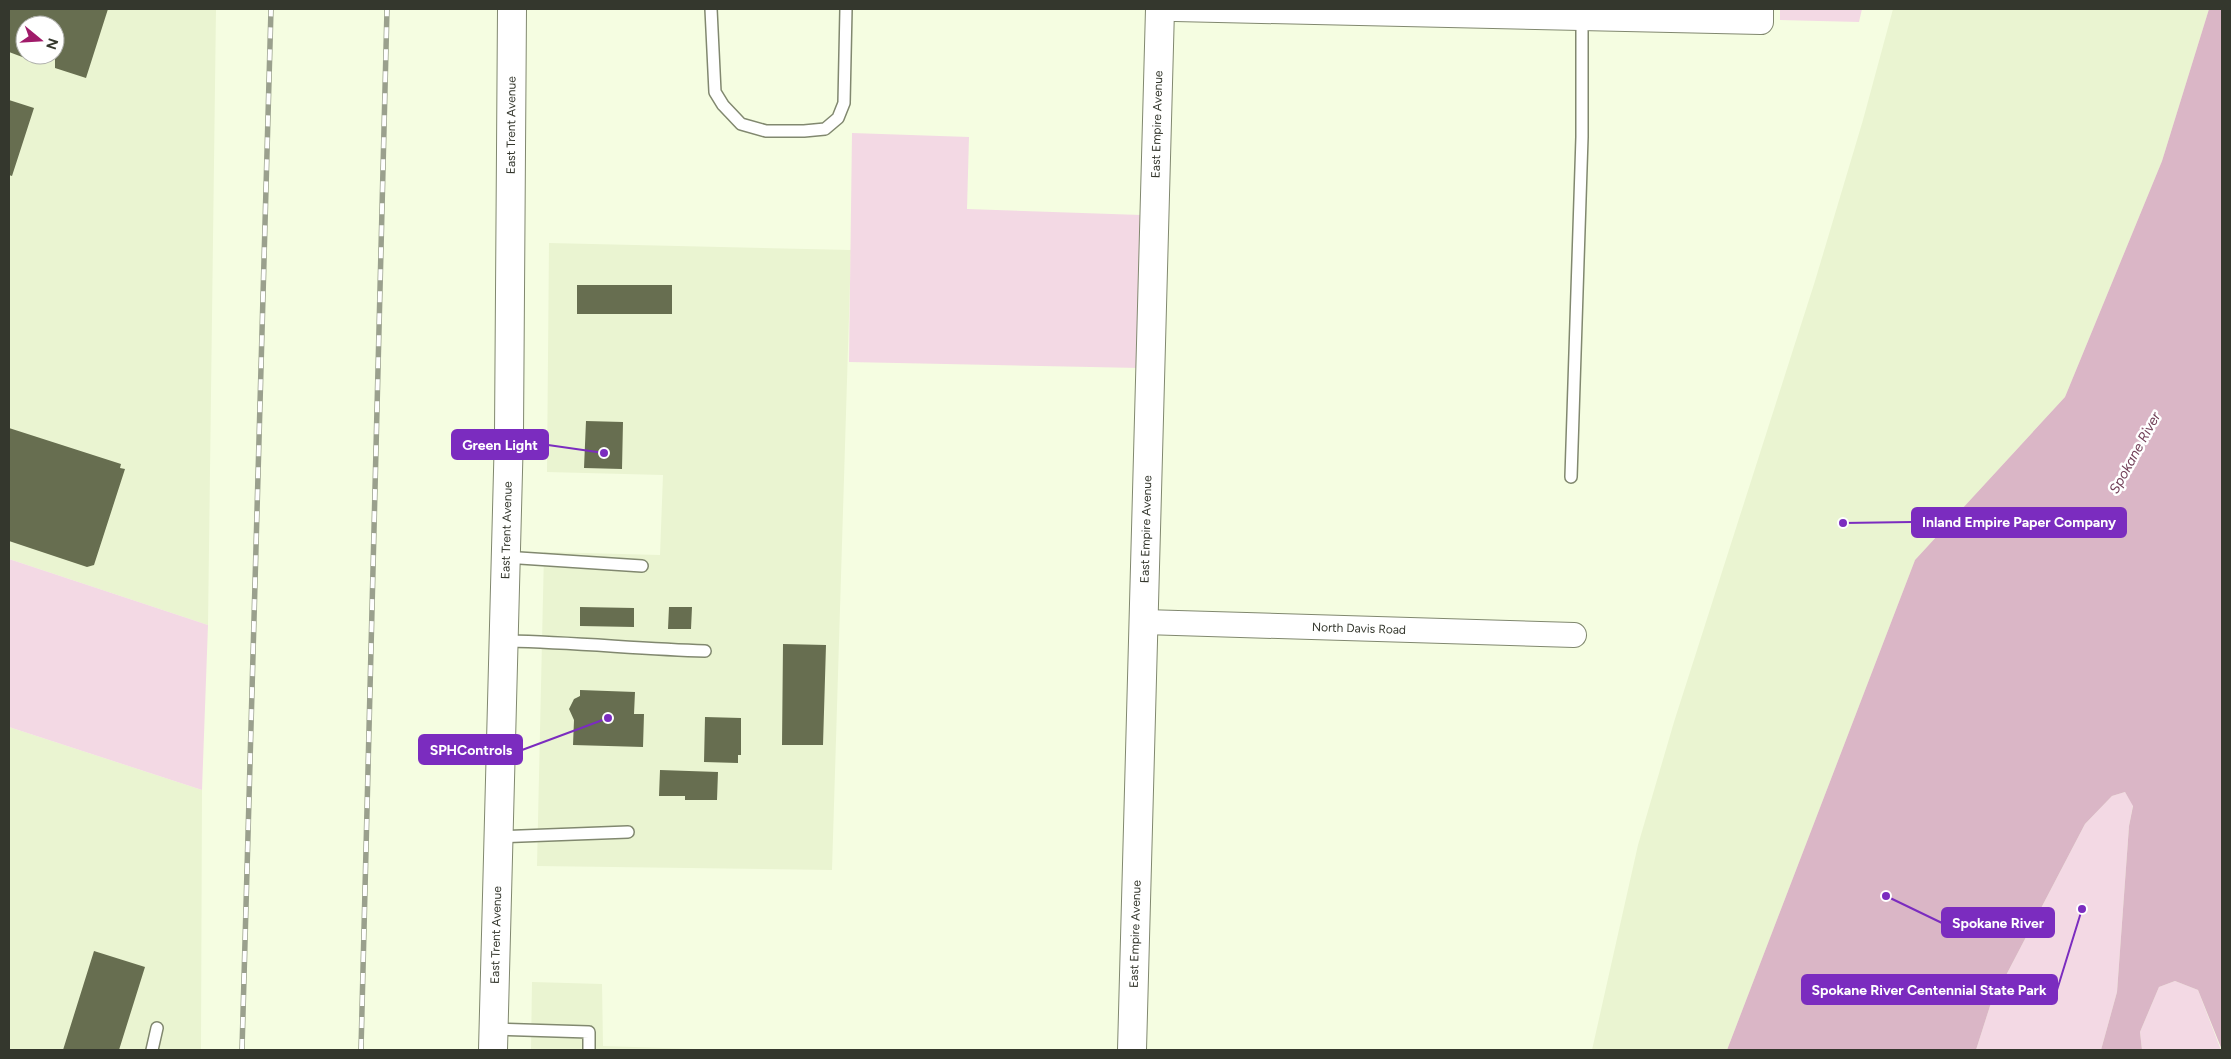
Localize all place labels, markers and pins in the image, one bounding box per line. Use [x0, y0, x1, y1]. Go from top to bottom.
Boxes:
callout: Green Light [452, 430, 548, 459]
callout: Inland Empire Paper Company [1912, 508, 2126, 537]
callout: SPHControls [419, 735, 522, 764]
callout: Spokane River [1942, 908, 2054, 937]
callout: Spokane River Centennial State Park [1802, 975, 2057, 1004]

